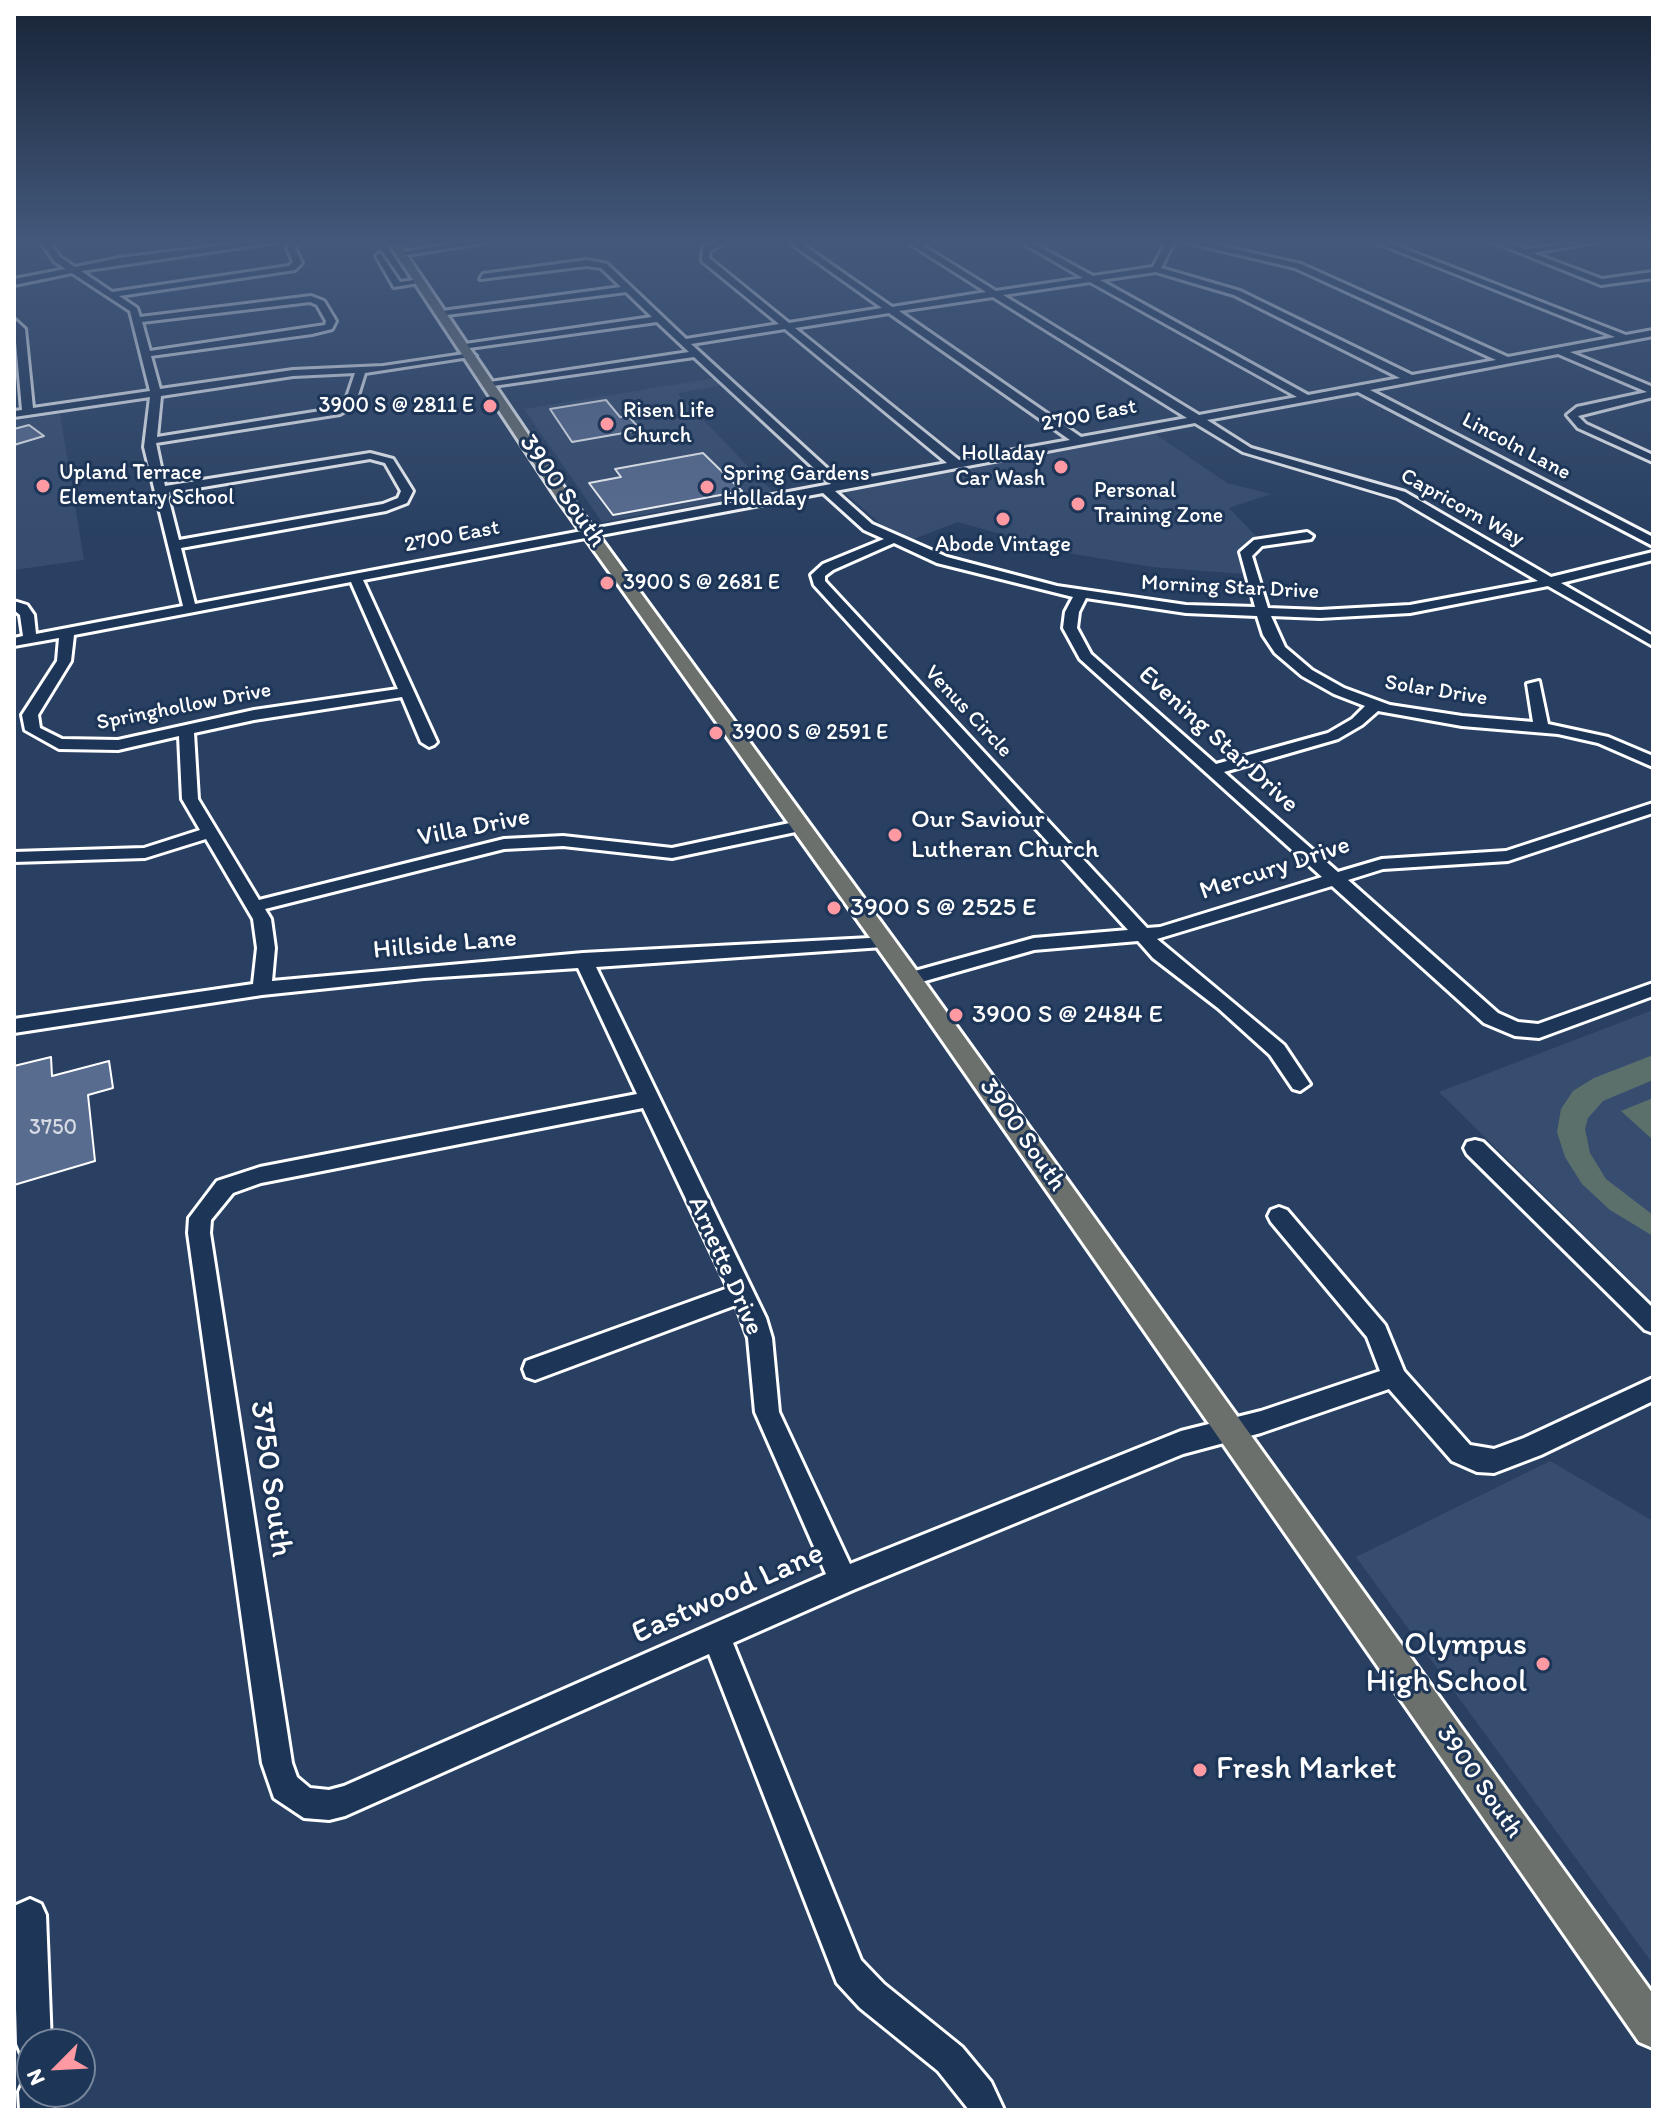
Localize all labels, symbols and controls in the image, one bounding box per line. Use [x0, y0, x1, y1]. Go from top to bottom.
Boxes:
place label: 3900 S @ 2811 E [319, 393, 474, 419]
street label: 2700 East [1039, 394, 1139, 438]
marker: 3900 S @ 2811 E [481, 397, 499, 415]
place label: Risen Life Church [623, 398, 714, 450]
street label: Lincoln Lane [1457, 407, 1575, 487]
marker: Risen Life Church [598, 415, 616, 433]
street label: 3900 South [512, 428, 612, 554]
place label: Holladay Car Wash [955, 441, 1045, 492]
marker: Holladay Car Wash [1052, 458, 1070, 476]
place label: Upland Terrace Elementary School [59, 460, 234, 512]
place label: Spring Gardens Holladay [723, 461, 869, 512]
street label: Capricorn Way [1395, 463, 1529, 553]
marker: Upland Terrace Elementary School [34, 477, 52, 495]
marker: Spring Gardens Holladay [698, 478, 716, 496]
place label: Personal Training Zone [1094, 478, 1223, 530]
marker: Personal Training Zone [1069, 495, 1087, 513]
marker: Abode Vintage [994, 510, 1012, 528]
street label: 2700 East [402, 515, 502, 559]
place label: Abode Vintage [935, 532, 1071, 558]
place label: 3900 S @ 2681 E [623, 570, 780, 596]
street label: Morning Star Drive [1140, 570, 1320, 606]
marker: 3900 S @ 2681 E [598, 574, 616, 592]
street label: Venus Circle [918, 660, 1018, 764]
street label: Evening Star Drive [1131, 660, 1305, 820]
street label: Solar Drive [1383, 670, 1489, 712]
street label: Springhollow Drive [94, 677, 274, 737]
place label: 3900 S @ 2591 E [732, 720, 888, 746]
marker: 3900 S @ 2591 E [707, 724, 725, 742]
street label: Villa Drive [415, 802, 533, 854]
place label: Our Saviour Lutheran Church [911, 804, 1099, 866]
marker: Our Saviour Lutheran Church [886, 826, 904, 844]
street label: Mercury Drive [1196, 830, 1354, 908]
place label: 3900 S @ 2525 E [850, 892, 1036, 924]
marker: 3900 S @ 2525 E [825, 899, 843, 917]
street label: Hillside Lane [372, 923, 518, 967]
place label: 3900 S @ 2484 E [972, 999, 1163, 1031]
marker: 3900 S @ 2484 E [947, 1006, 965, 1024]
street label: 3900 South [972, 1072, 1072, 1198]
house number: 3750 [29, 1115, 77, 1141]
street label: Arnette Drive [681, 1192, 769, 1340]
street label: 3750 South [240, 1398, 300, 1560]
street label: Eastwood Lane [626, 1535, 830, 1653]
place label: Olympus High School [1366, 1627, 1527, 1702]
marker: Olympus High School [1534, 1655, 1552, 1673]
street label: 3900 South [1429, 1719, 1529, 1845]
place label: Fresh Market [1216, 1751, 1397, 1789]
marker: Fresh Market [1191, 1761, 1209, 1779]
north arrow [16, 2028, 96, 2108]
text: N [20, 2065, 51, 2089]

